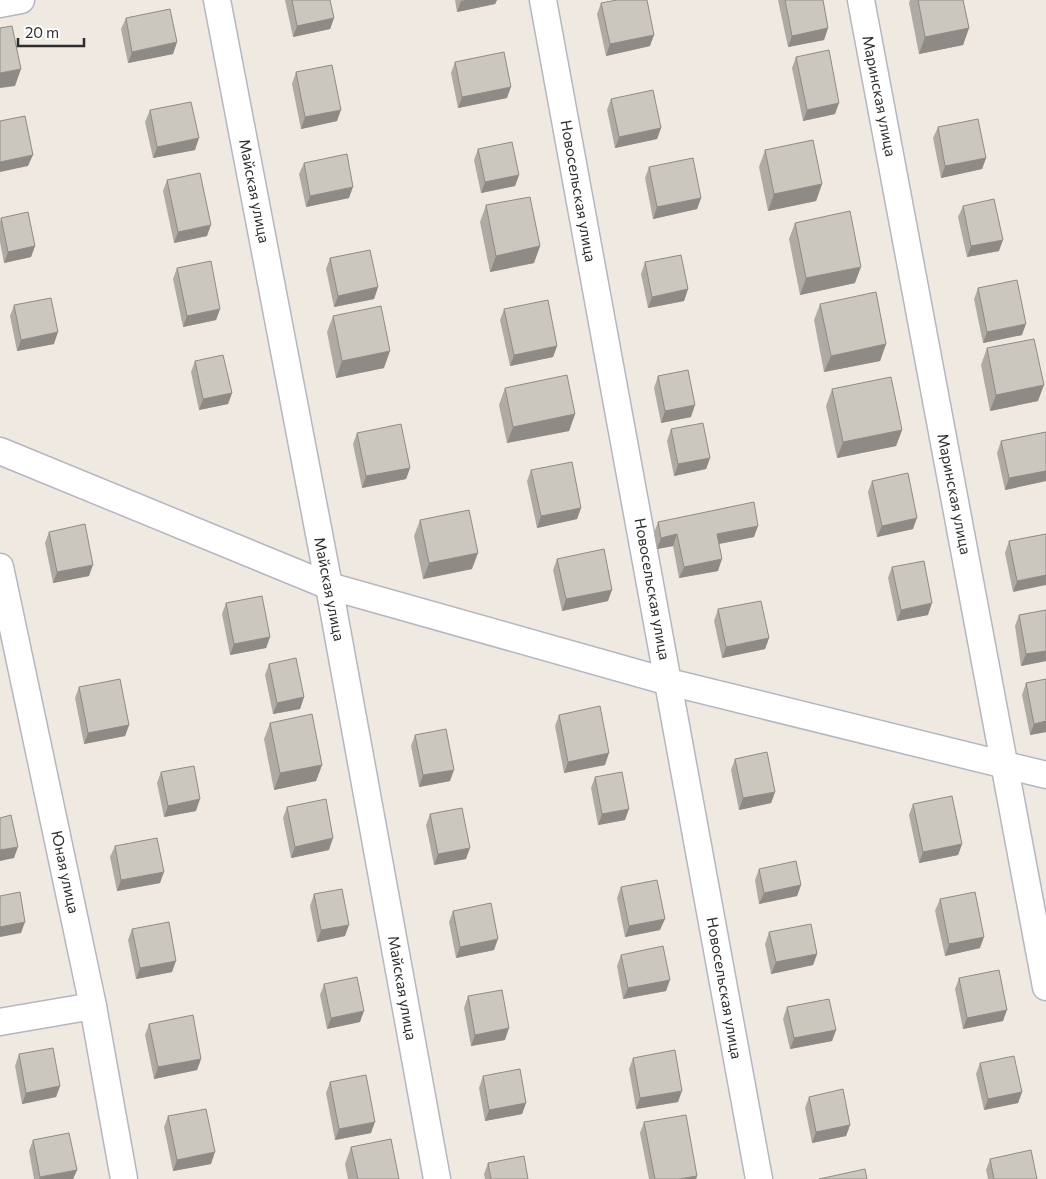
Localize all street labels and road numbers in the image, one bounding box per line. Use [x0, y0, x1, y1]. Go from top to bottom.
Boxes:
street label: Маринская улица [859, 34, 901, 158]
street label: Новосельская улица [558, 118, 600, 263]
street label: Майская улица [236, 137, 274, 244]
street label: Маринская улица [934, 432, 976, 556]
street label: Новосельская улица [632, 516, 674, 661]
street label: Майская улица [311, 535, 349, 642]
street label: Юная улица [48, 829, 84, 915]
street label: Новосельская улица [704, 915, 746, 1060]
street label: Майская улица [385, 934, 421, 1041]

